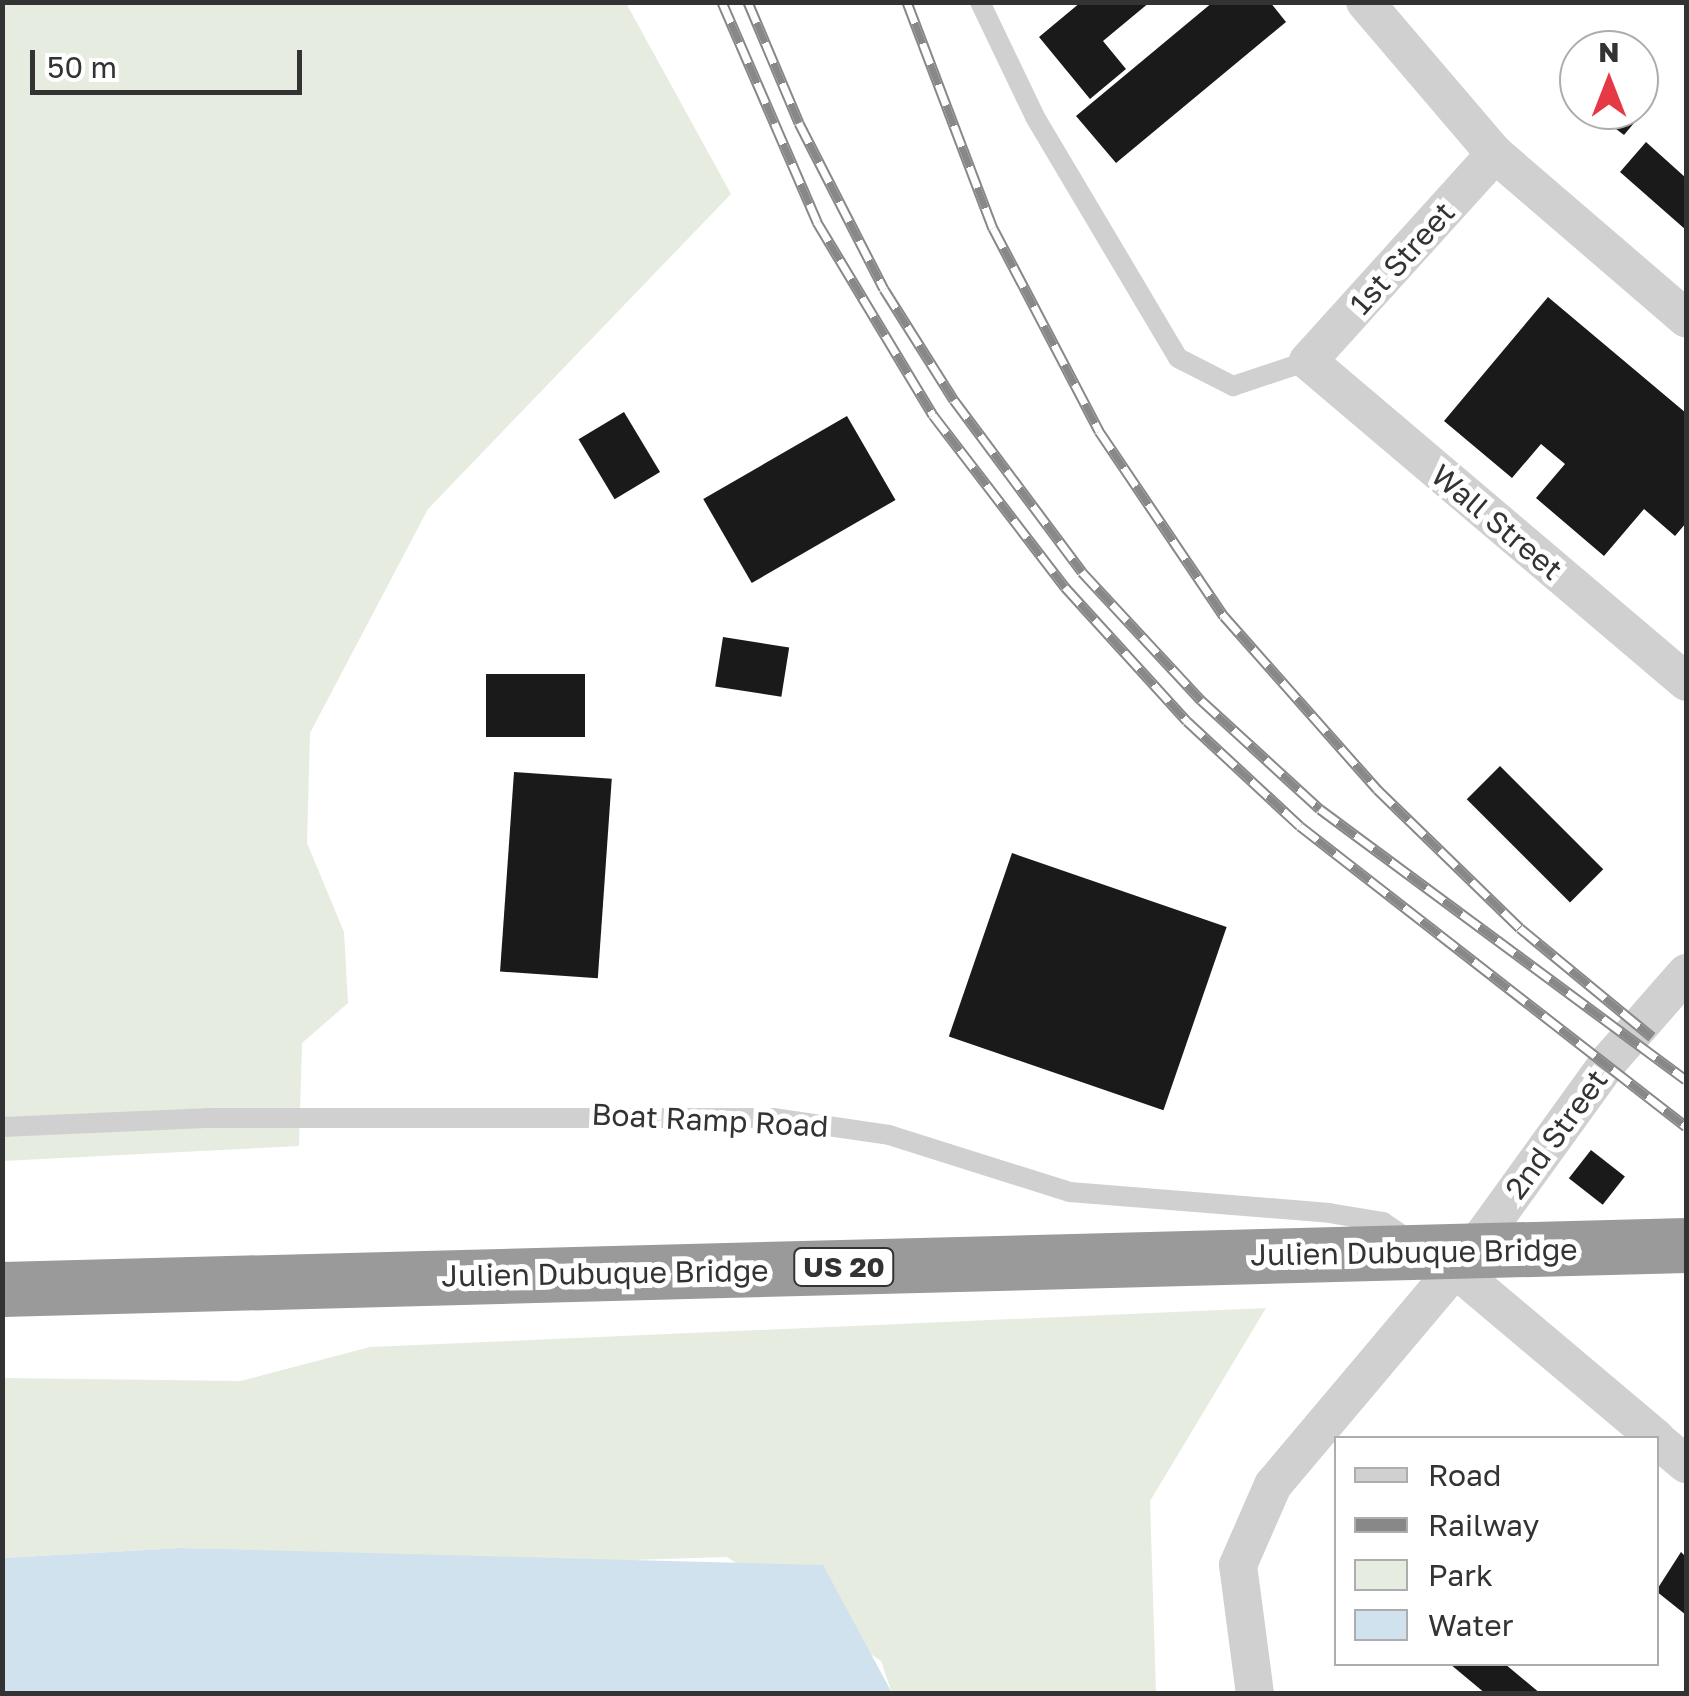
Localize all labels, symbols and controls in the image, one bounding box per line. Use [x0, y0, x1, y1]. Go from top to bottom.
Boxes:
scale bar [35, 30, 308, 92]
north arrow [1559, 30, 1659, 130]
text: N [1598, 35, 1620, 68]
text: 50 m [47, 49, 117, 85]
street label: 1st Street [1342, 194, 1462, 322]
street label: Wall Street [1424, 457, 1570, 587]
street label: 2nd Street [1497, 1063, 1615, 1205]
street label: Boat Ramp Road [591, 1096, 829, 1144]
street label: Julien Dubuque Bridge [1250, 1231, 1578, 1273]
road number: US 20 [792, 1244, 896, 1290]
street label: Julien Dubuque Bridge [441, 1252, 769, 1294]
legend [1334, 1436, 1659, 1666]
text: Road [1428, 1457, 1502, 1493]
text: Railway [1428, 1507, 1539, 1543]
text: Park [1428, 1557, 1493, 1593]
text: Water [1428, 1607, 1513, 1643]

